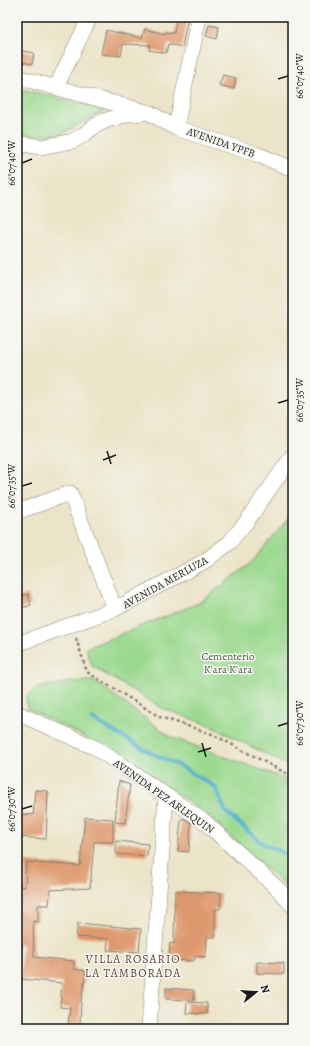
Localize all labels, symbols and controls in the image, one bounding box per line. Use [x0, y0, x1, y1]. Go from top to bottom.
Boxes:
text: 66°07'40"W [293, 52, 306, 99]
street label: AVENIDA YPFB [184, 123, 257, 161]
text: 66°07'40"W [5, 139, 18, 186]
text: 66°07'35"W [293, 377, 306, 422]
text: 66°07'35"W [5, 463, 18, 508]
street label: AVENIDA MERLUZA [119, 552, 211, 613]
park label: Cementerio K'ara K'ara [201, 649, 255, 677]
text: 66°07'30"W [293, 700, 306, 746]
street label: AVENIDA PEZ ARLEQUIN [109, 755, 217, 837]
text: 66°07'30"W [5, 786, 18, 832]
district label: VILLA ROSARIO LA TAMBORADA [84, 951, 181, 981]
north arrow [236, 972, 276, 1012]
text: N [257, 983, 273, 995]

